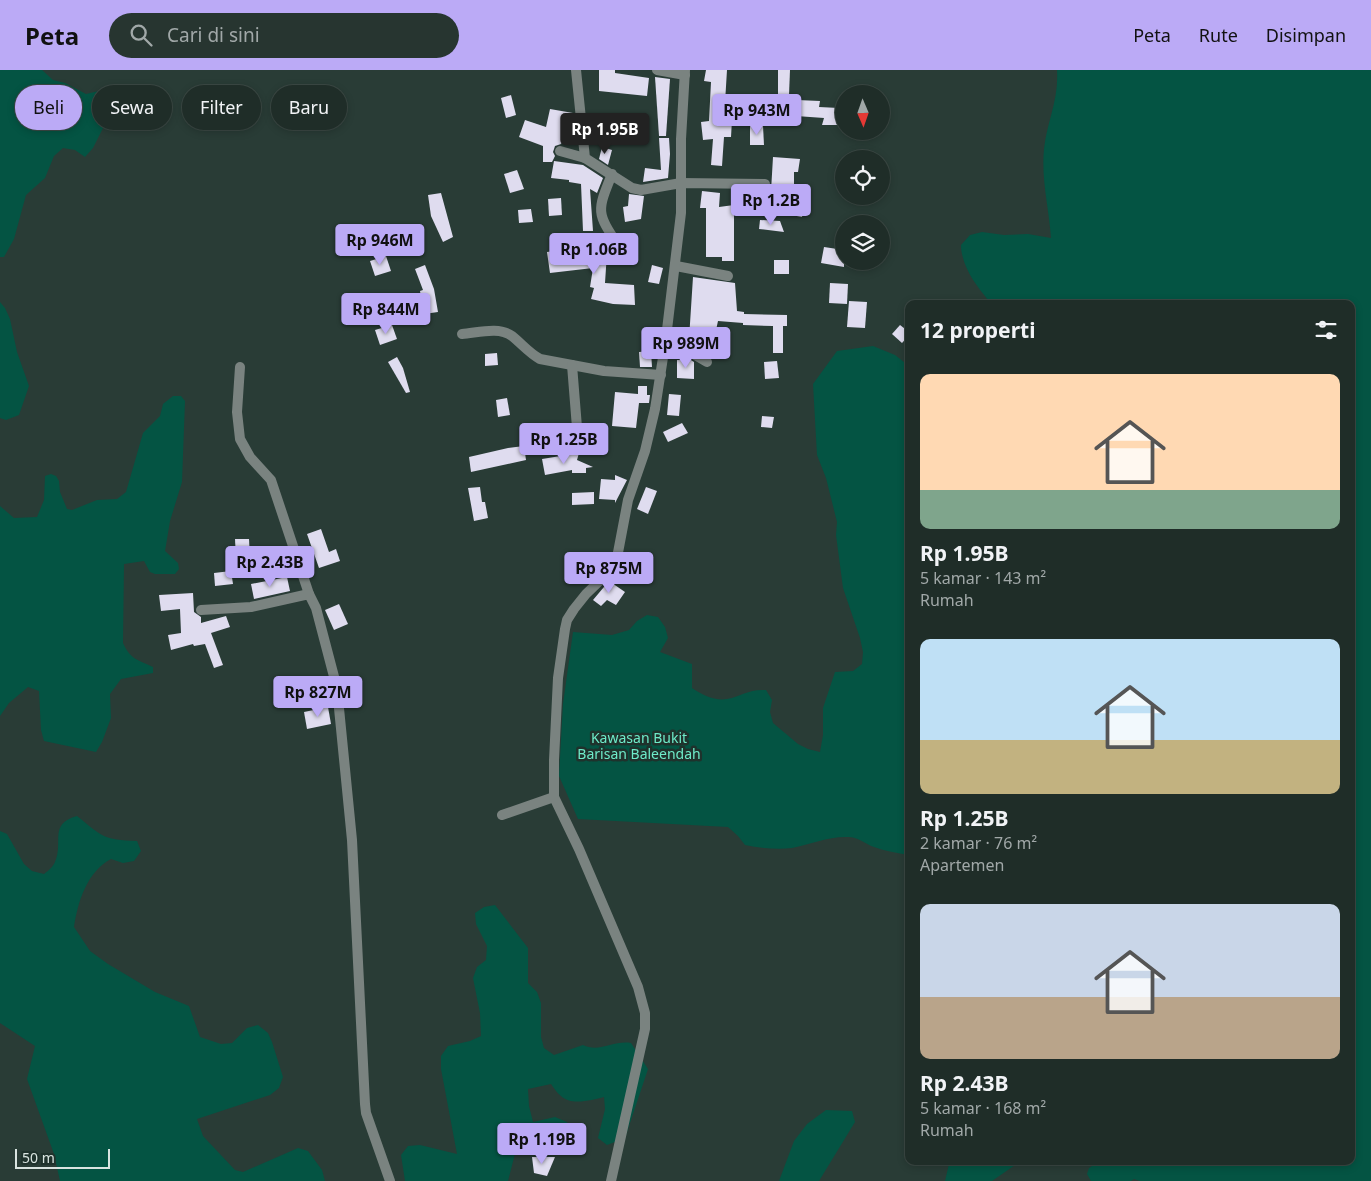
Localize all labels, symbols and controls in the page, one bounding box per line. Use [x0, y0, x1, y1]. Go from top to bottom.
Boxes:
search box [109, 13, 459, 58]
text: Peta [25, 19, 79, 52]
icon: search [127, 21, 155, 49]
text: Cari di sini [167, 22, 260, 48]
text: Peta [1133, 23, 1171, 47]
text: Rute [1199, 23, 1238, 47]
text: Disimpan [1266, 23, 1346, 47]
chip: Beli [15, 85, 82, 130]
chip: Sewa [92, 85, 172, 130]
chip: Filter [182, 85, 261, 130]
chip: Baru [271, 85, 347, 130]
north arrow [835, 85, 890, 140]
map controls [835, 85, 890, 270]
pin: Rp 943M [711, 93, 803, 136]
text: Rp 943M [723, 99, 791, 121]
pin: Rp 1.95B [553, 112, 657, 155]
text: Rp 1.95B [571, 118, 639, 140]
button: locate [835, 150, 890, 205]
pin: Rp 1.2B [725, 184, 817, 226]
text: Rp 1.2B [742, 189, 800, 211]
button: layers [835, 215, 890, 270]
pin: Rp 946M [334, 224, 426, 266]
text: Rp 946M [346, 229, 414, 251]
pin: Rp 1.06B [542, 232, 646, 275]
text: Rp 1.06B [560, 238, 628, 260]
pin: Rp 844M [340, 292, 432, 335]
text: Rp 844M [352, 298, 420, 320]
text: 12 properti [920, 316, 1035, 344]
icon: filters [1312, 316, 1340, 344]
pin: Rp 989M [640, 326, 732, 369]
text: Rp 989M [652, 332, 720, 354]
icon: home [1085, 407, 1175, 497]
pin: Rp 1.25B [512, 422, 616, 465]
text: Rp 1.25B [530, 428, 598, 450]
text: Rp 1.95B [920, 539, 1008, 567]
pin: Rp 2.43B [218, 546, 322, 588]
text: Rp 2.43B [236, 551, 304, 573]
pin: Rp 875M [563, 552, 655, 594]
text: Rp 875M [575, 557, 643, 579]
text: 5 kamar · 143 m² [920, 567, 1046, 589]
text: Rumah [920, 589, 974, 611]
icon: home [1085, 672, 1175, 762]
pin: Rp 827M [272, 676, 364, 718]
text: Rp 827M [284, 681, 352, 703]
park label: Kawasan Bukit Barisan Baleendah [577, 728, 701, 763]
text: Rp 1.25B [920, 804, 1008, 832]
text: 2 kamar · 76 m² [920, 832, 1037, 854]
text: Apartemen [920, 854, 1004, 876]
icon: home [1085, 937, 1175, 1027]
text: Rp 2.43B [920, 1069, 1008, 1097]
text: 5 kamar · 168 m² [920, 1097, 1046, 1119]
text: Rumah [920, 1119, 974, 1141]
pin: Rp 1.19B [490, 1122, 594, 1165]
text: Rp 1.19B [508, 1128, 576, 1150]
scale bar [15, 1146, 110, 1169]
text: 50 m [22, 1148, 55, 1167]

